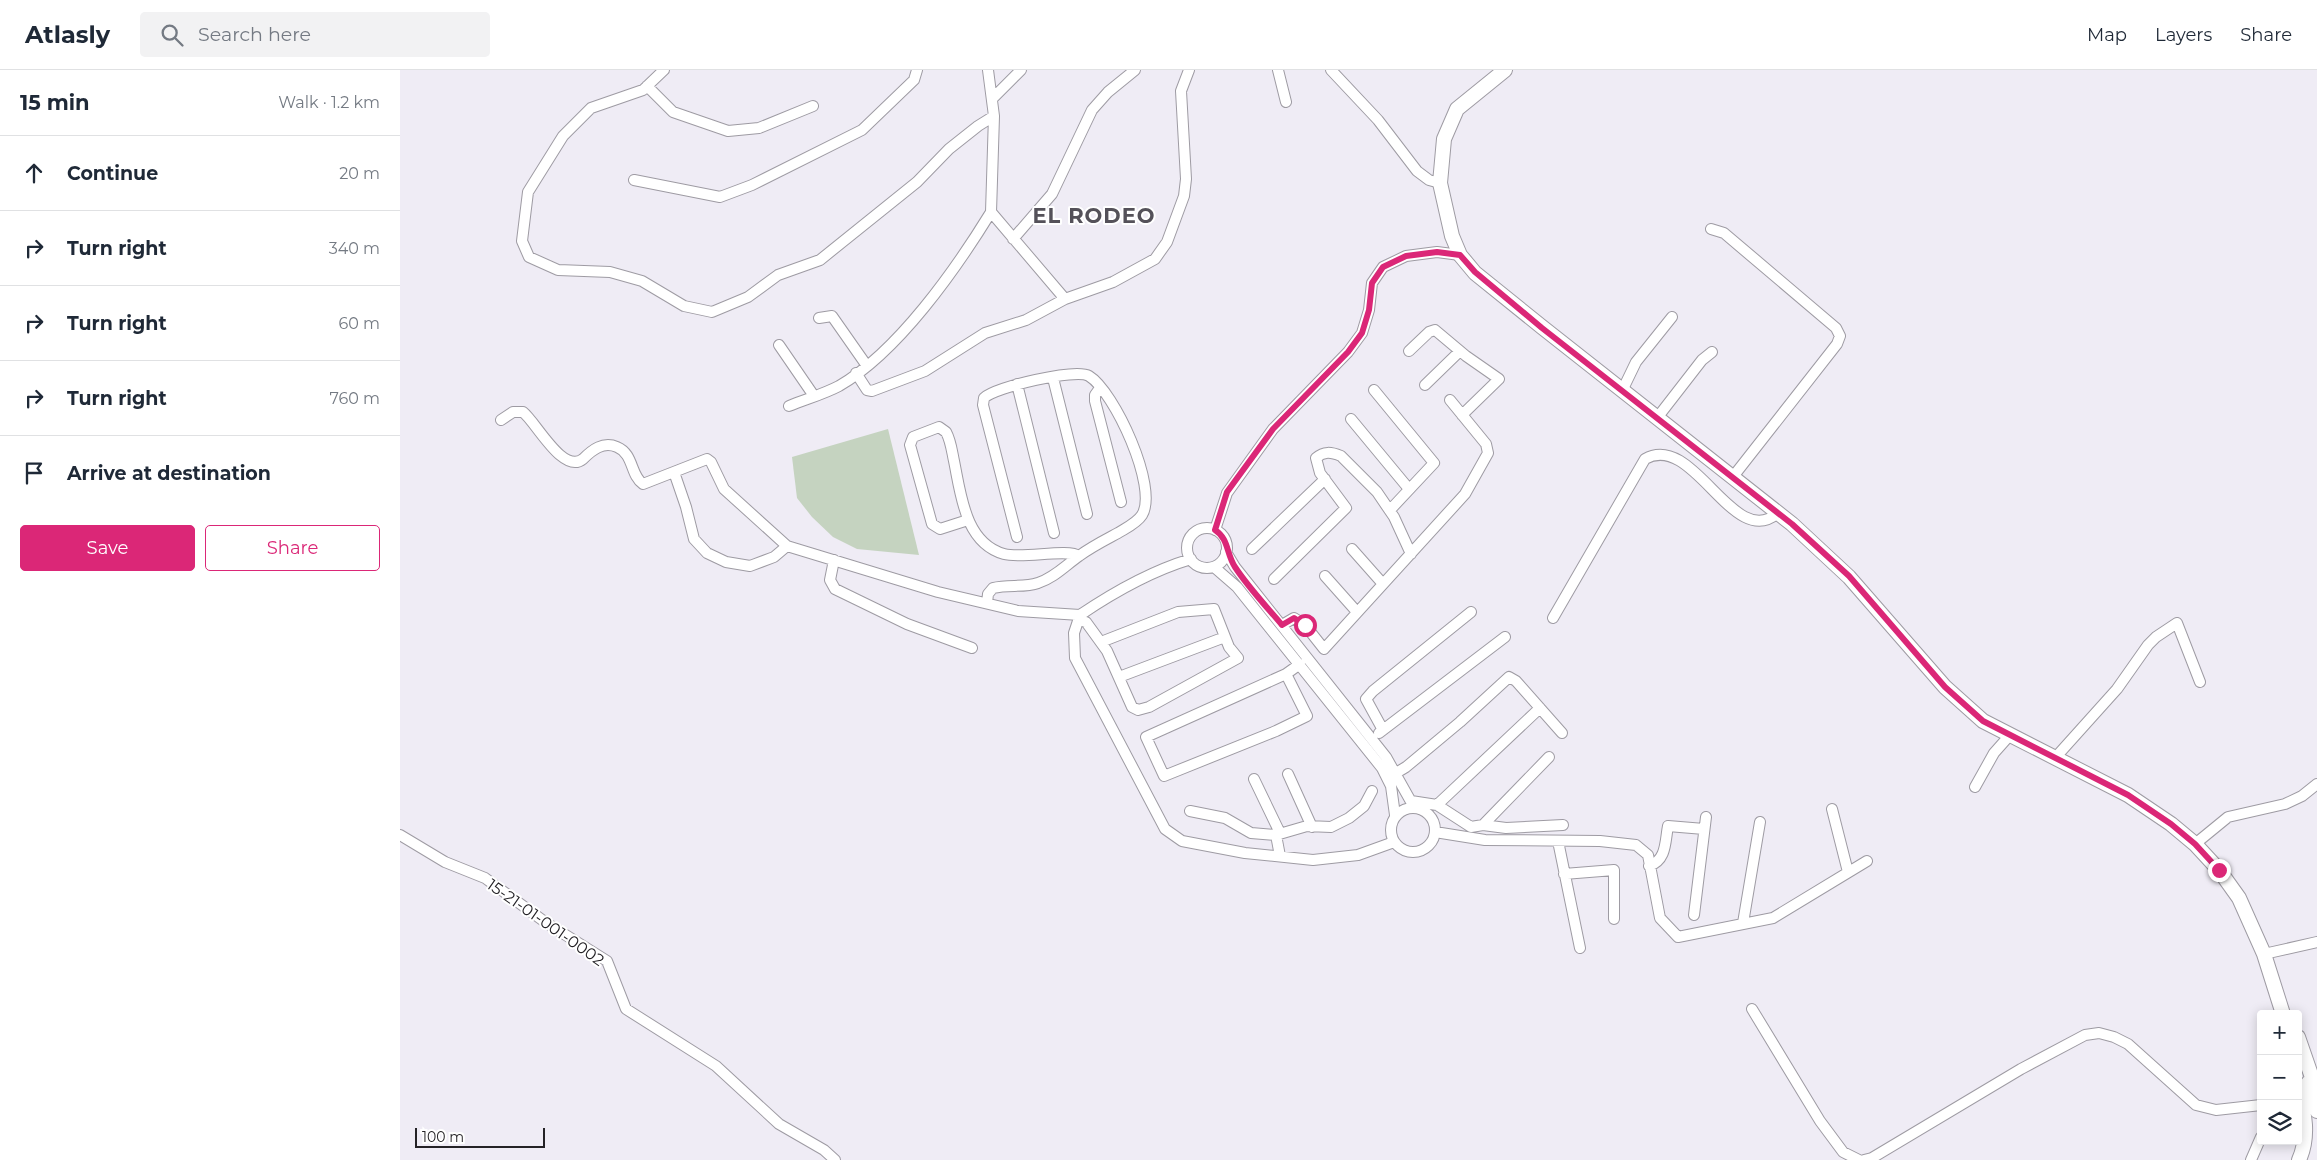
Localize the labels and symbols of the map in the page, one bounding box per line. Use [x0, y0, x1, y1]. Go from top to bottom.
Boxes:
district label: EL RODEO [1032, 203, 1156, 228]
route start [1294, 614, 1317, 637]
route end [2208, 859, 2231, 882]
street label: 15-21-01-001-0002 [484, 875, 608, 970]
scale bar [415, 1125, 545, 1148]

